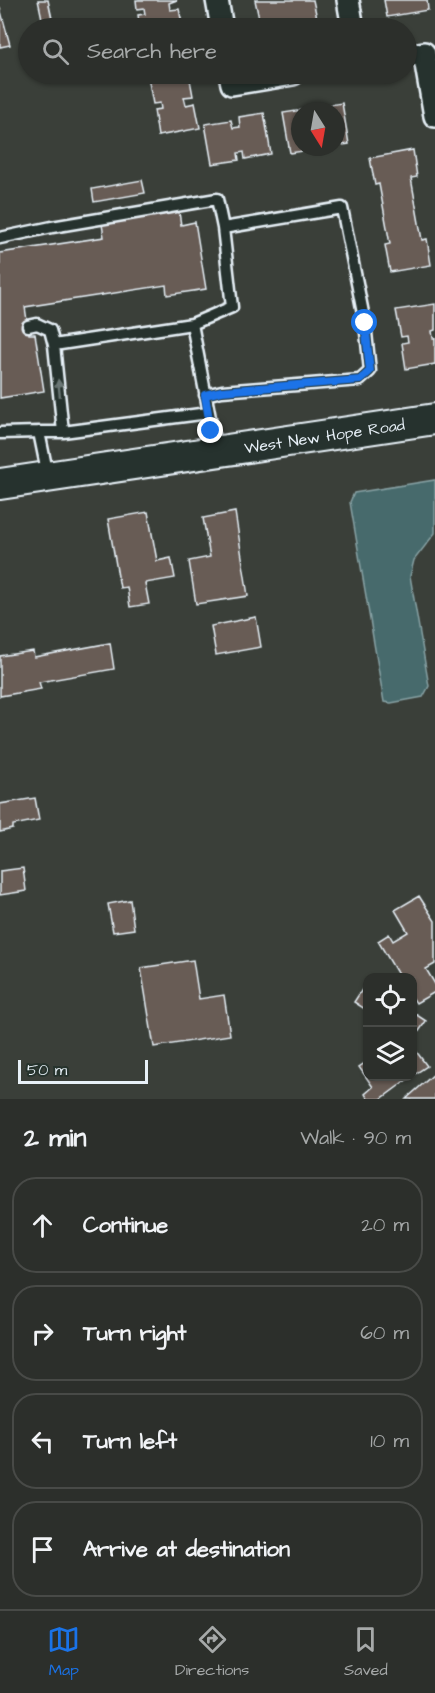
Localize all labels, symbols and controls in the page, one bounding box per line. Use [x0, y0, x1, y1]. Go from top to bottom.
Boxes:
search box [18, 18, 417, 84]
icon: search [39, 35, 72, 68]
text: Search here [87, 36, 217, 67]
north arrow [291, 102, 345, 156]
route start [351, 309, 377, 335]
one-way arrow [54, 379, 64, 398]
street label: West New Hope Road [243, 414, 406, 459]
route end [197, 417, 223, 443]
map controls [363, 973, 417, 1081]
button: locate [363, 973, 417, 1027]
button: layers [363, 1027, 417, 1081]
scale bar [18, 1057, 148, 1084]
text: 50 m [27, 1059, 67, 1081]
text: 2 min [24, 1120, 86, 1156]
text: Walk · 90 m [300, 1124, 411, 1152]
icon: ahead [26, 1209, 59, 1242]
text: Continue [83, 1210, 168, 1241]
text: 20 m [361, 1211, 409, 1239]
icon: right [26, 1317, 59, 1350]
text: Turn right [83, 1318, 186, 1349]
text: 60 m [360, 1319, 409, 1347]
icon: left [26, 1425, 59, 1458]
text: Turn left [83, 1426, 177, 1457]
text: 10 m [370, 1427, 409, 1455]
icon: arrive [26, 1533, 59, 1566]
text: Arrive at destination [83, 1534, 290, 1565]
tab: Map [47, 1623, 80, 1681]
tab: Directions [175, 1623, 249, 1681]
tab: Saved [344, 1623, 388, 1681]

